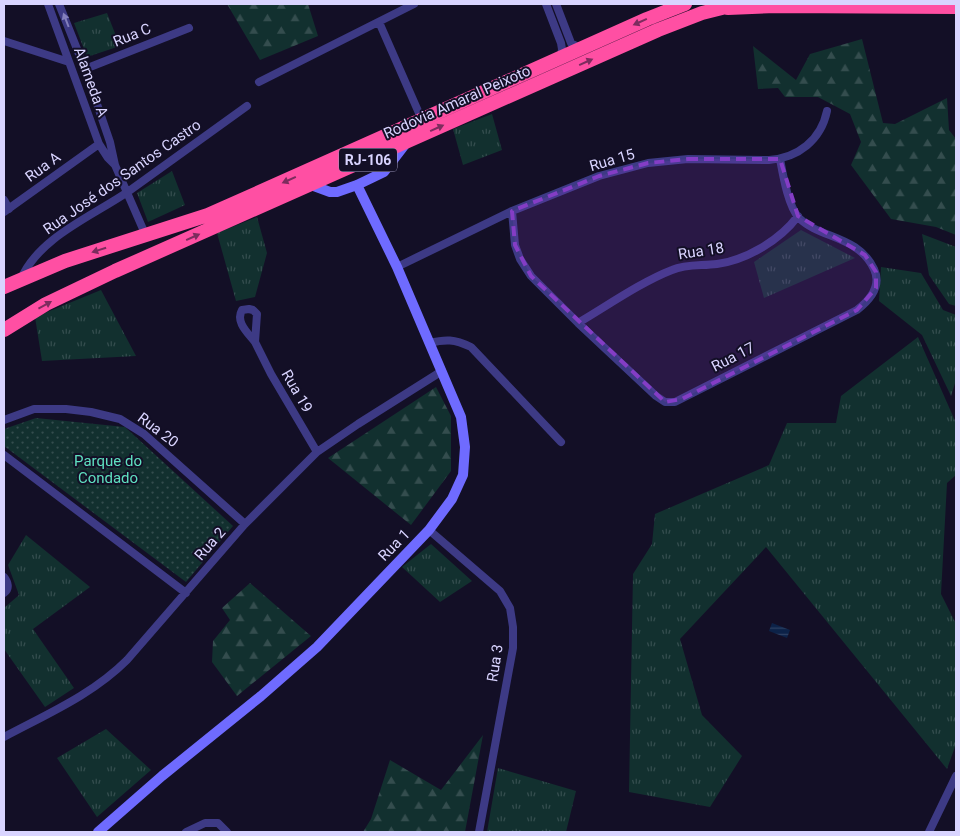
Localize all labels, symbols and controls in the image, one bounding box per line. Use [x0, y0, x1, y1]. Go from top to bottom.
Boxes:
one-way arrow [61, 12, 69, 27]
one-way arrow [633, 18, 647, 26]
street label: Rua C [110, 19, 154, 51]
street label: Alameda A [70, 45, 112, 119]
one-way arrow [579, 58, 593, 66]
street label: Rodovia Amaral Peixoto [381, 61, 533, 143]
street label: Rua José dos Santos Castro [40, 116, 204, 238]
one-way arrow [430, 124, 444, 132]
street label: Rua 15 [587, 145, 637, 175]
street label: Rua A [22, 148, 64, 186]
road number: RJ-106 [339, 148, 397, 172]
one-way arrow [282, 176, 296, 184]
one-way arrow [186, 233, 200, 241]
street label: Rua 18 [677, 238, 725, 264]
one-way arrow [91, 246, 106, 254]
one-way arrow [38, 301, 53, 309]
street label: Rua 17 [708, 338, 758, 376]
street label: Rua 19 [278, 366, 316, 416]
street label: Rua 20 [134, 409, 182, 451]
park label: Parque do Condado [74, 452, 142, 487]
street label: Rua 2 [191, 524, 229, 564]
street label: Rua 1 [374, 525, 414, 565]
street label: Rua 3 [483, 643, 507, 683]

